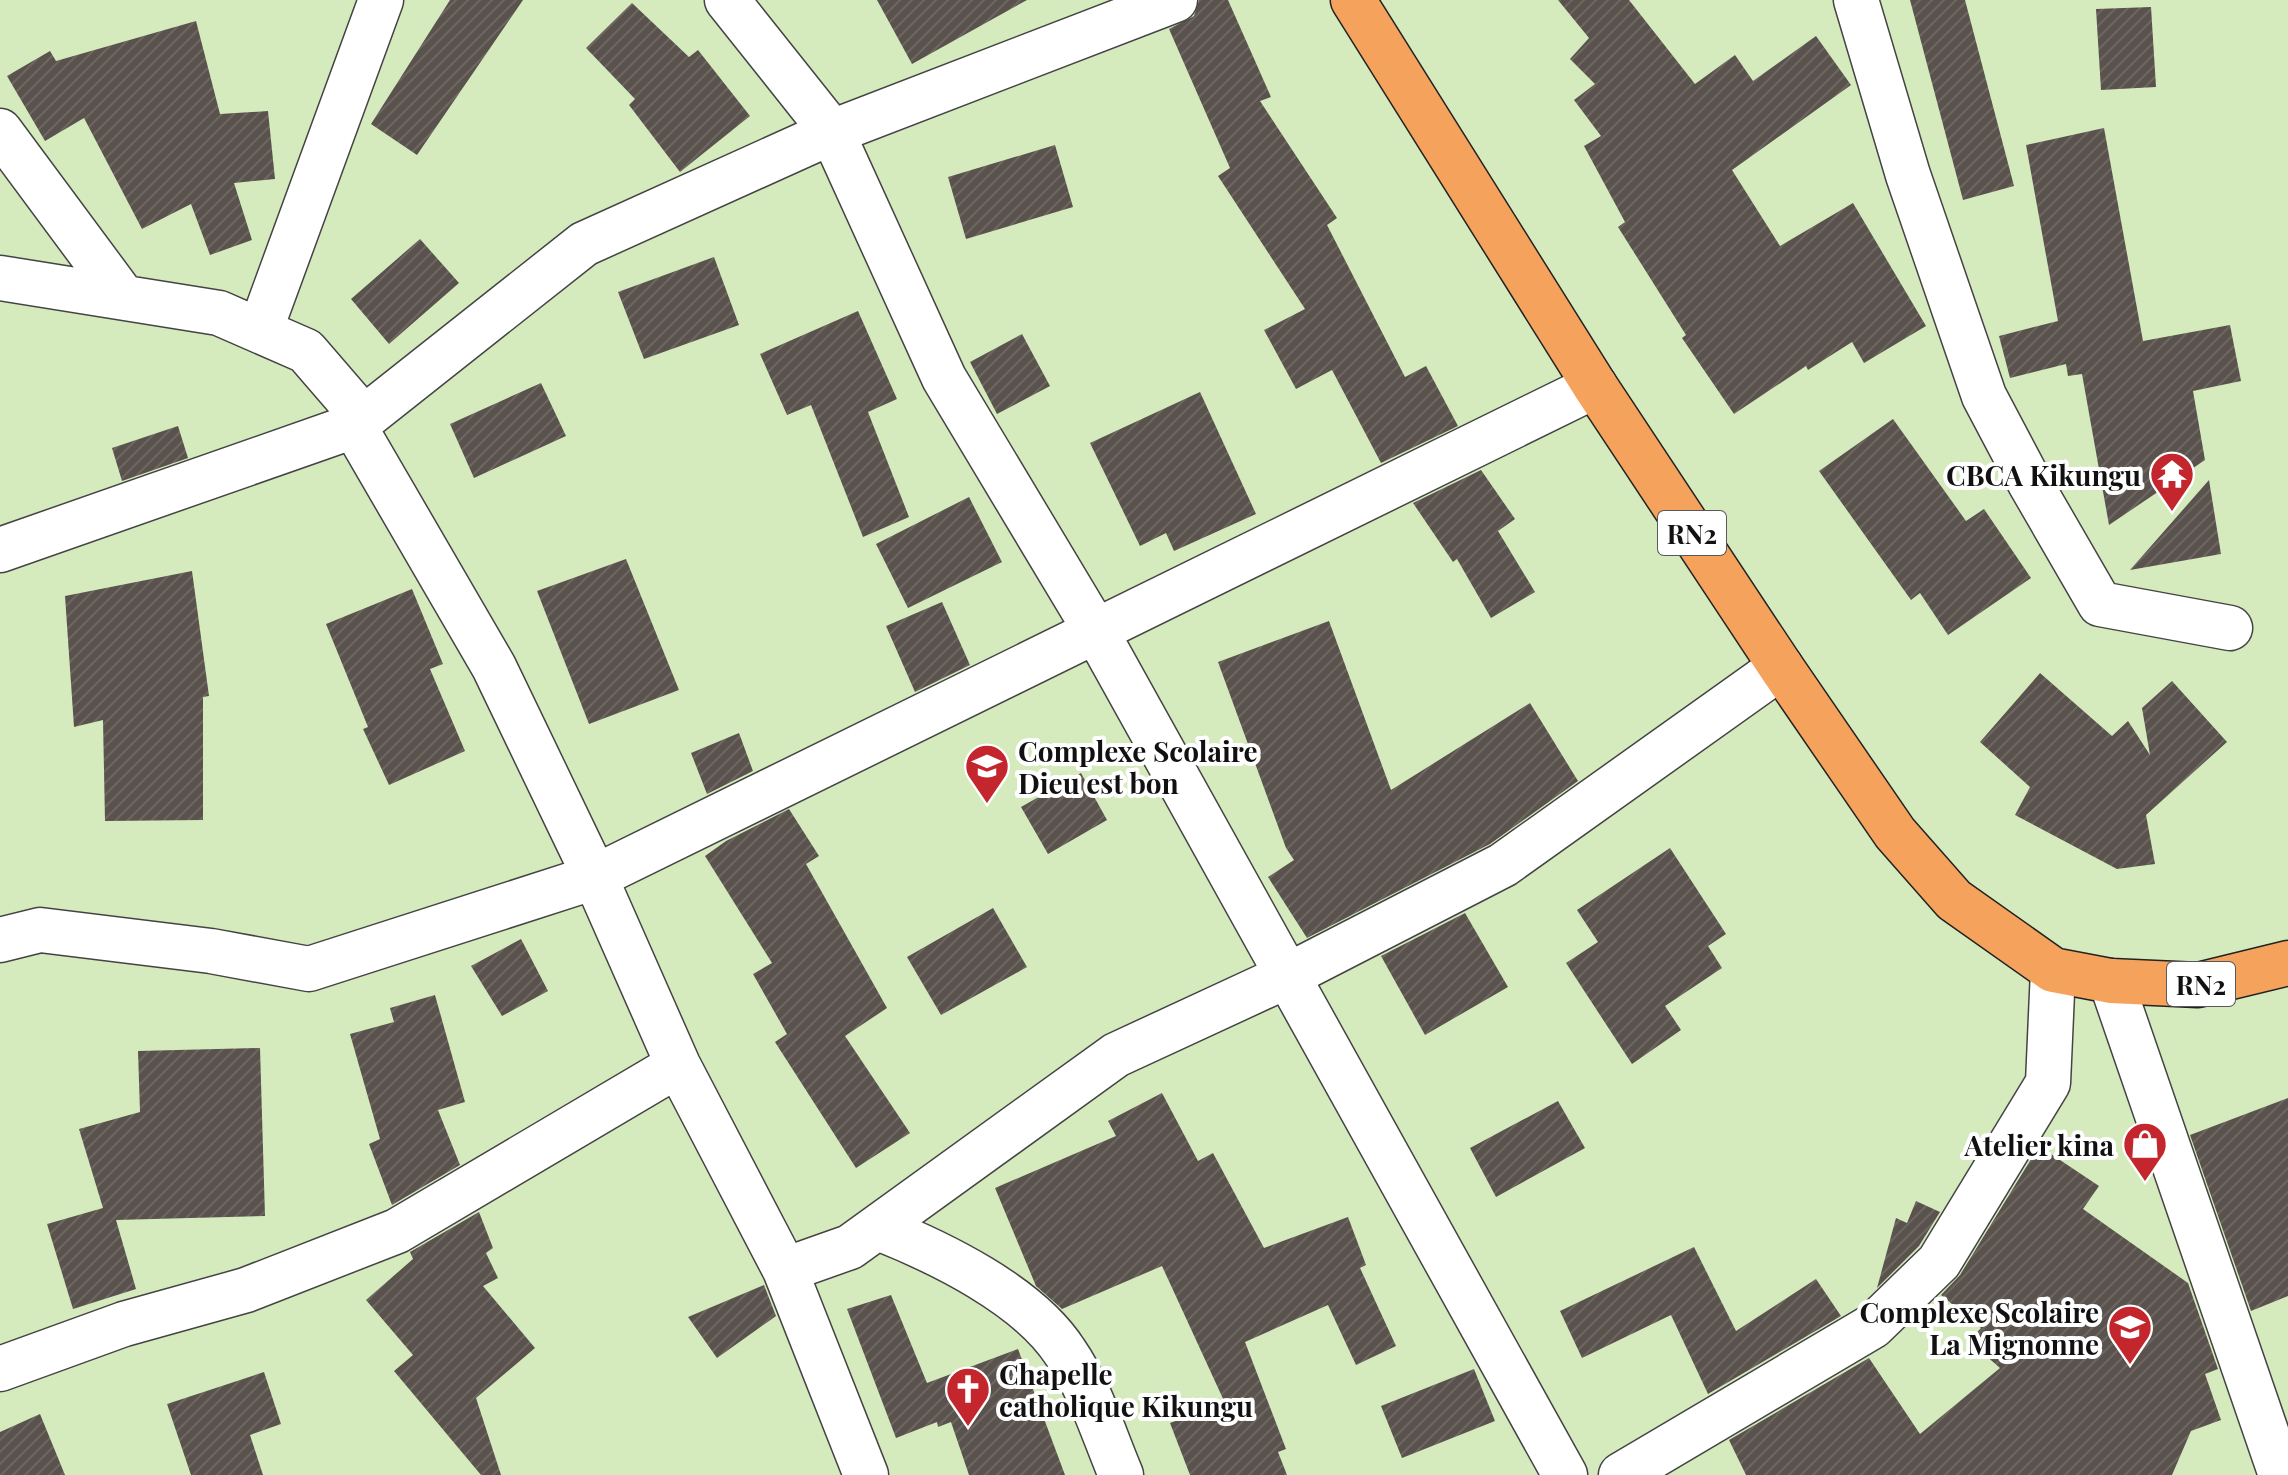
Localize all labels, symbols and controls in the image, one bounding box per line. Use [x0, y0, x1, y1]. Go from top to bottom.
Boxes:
temple icon: CBCA Kikungu [2148, 450, 2196, 513]
place label: CBCA Kikungu [1946, 456, 2141, 493]
road number: RN2 [1658, 511, 1726, 555]
place label: Complexe Scolaire Dieu est bon [1018, 732, 1258, 801]
school or university icon: Complexe Scolaire Dieu est bon [963, 742, 1011, 805]
road number: RN2 [2167, 962, 2235, 1006]
shop icon: Atelier kina [2121, 1120, 2169, 1183]
place label: Atelier kina [1963, 1126, 2114, 1163]
place label: Complexe Scolaire La Mignonne [1859, 1293, 2099, 1362]
school or university icon: Complexe Scolaire La Mignonne [2106, 1303, 2154, 1366]
place label: Chapelle catholique Kikungu [999, 1355, 1253, 1424]
church icon: Chapelle catholique Kikungu [944, 1365, 992, 1428]

